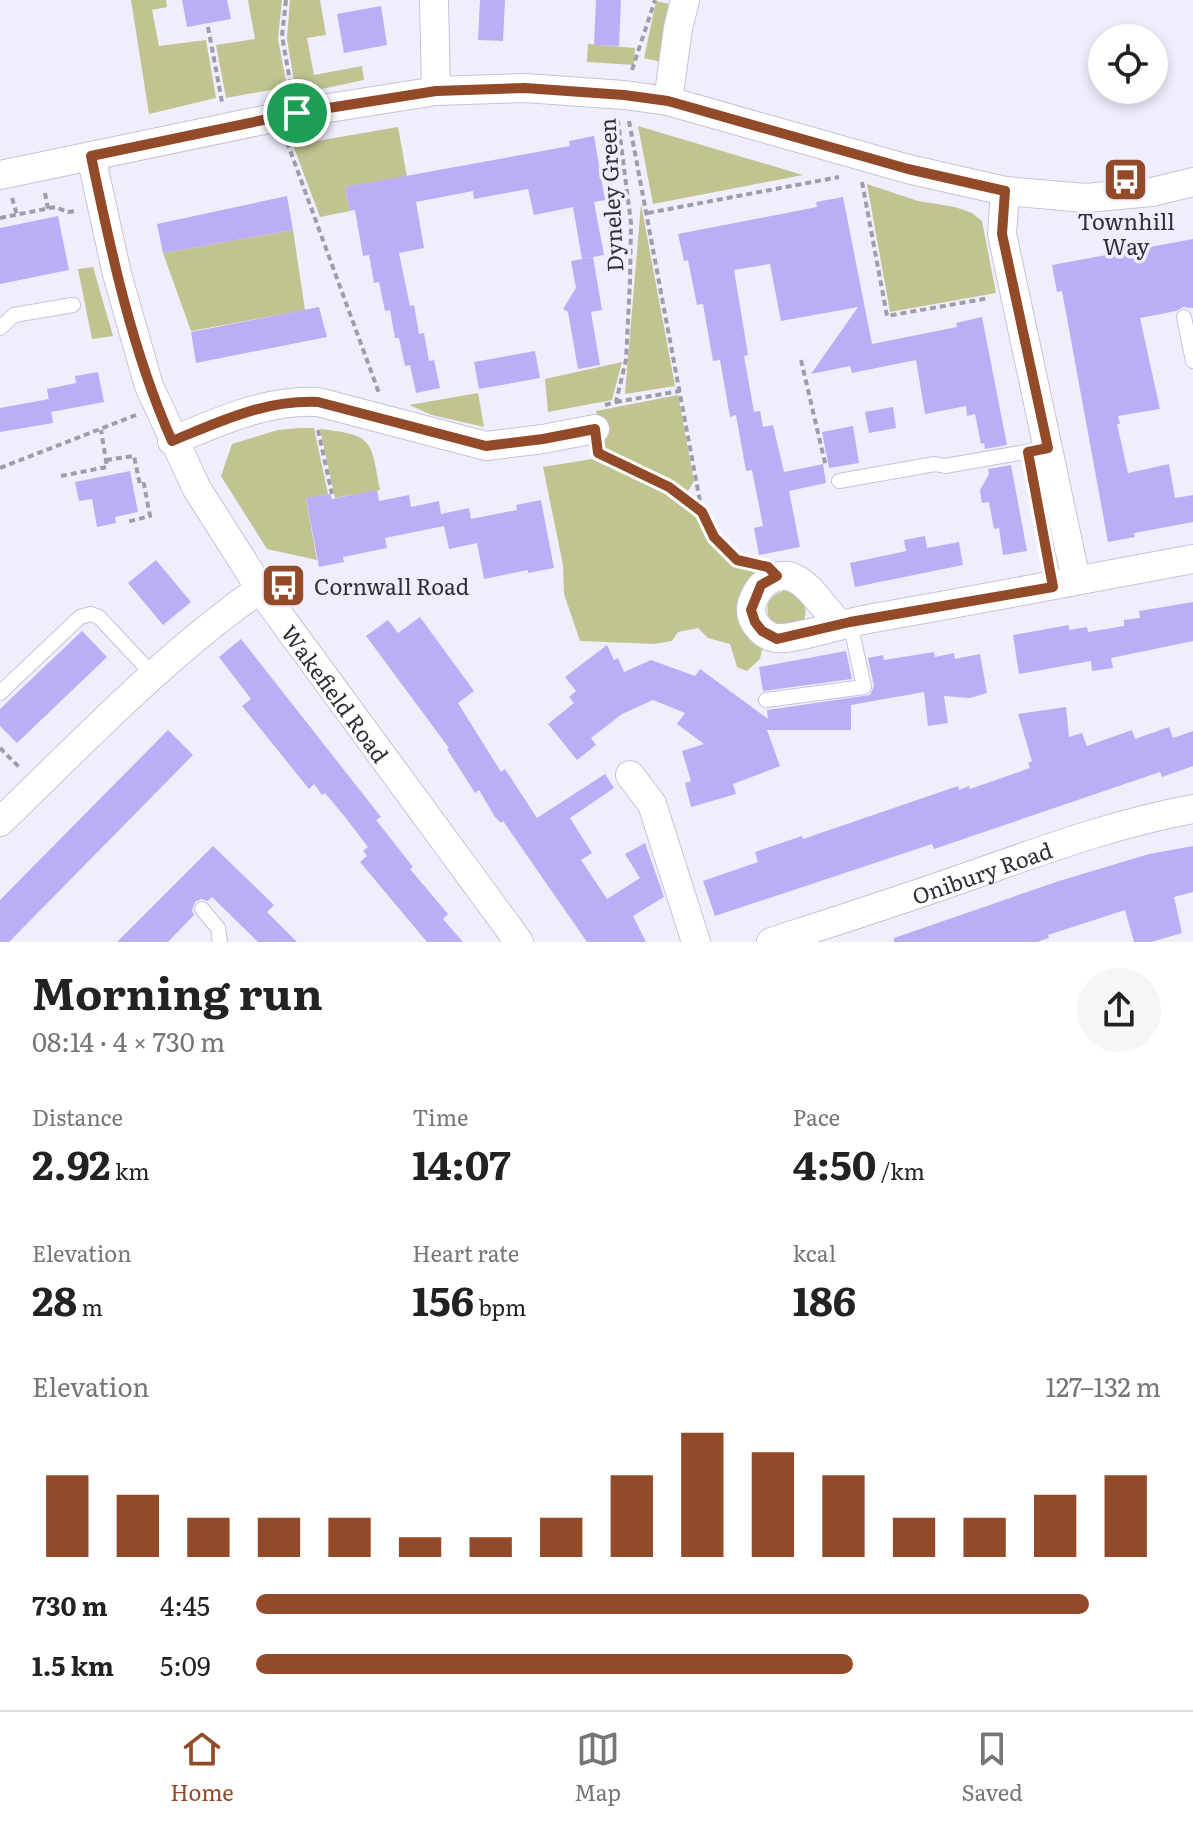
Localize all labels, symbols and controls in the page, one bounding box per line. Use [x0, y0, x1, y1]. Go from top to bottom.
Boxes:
map controls [1088, 24, 1168, 104]
button: locate [1088, 24, 1168, 104]
pin [263, 79, 331, 147]
icon: arrive [275, 91, 319, 135]
street label: Dyneley Green [589, 117, 631, 273]
bus stop icon: Townhill Way [1102, 155, 1150, 203]
place label: Townhill Way [1077, 204, 1175, 262]
bus stop icon: Cornwall Road [259, 561, 307, 609]
place label: Cornwall Road [314, 569, 469, 602]
street label: Wakefield Road [274, 617, 398, 769]
street label: Onibury Road [907, 832, 1056, 911]
text: Morning run [32, 958, 323, 1024]
button: share [1077, 968, 1161, 1052]
text: 08:14 · 4 × 730 m [32, 1021, 225, 1060]
text: Distance [32, 1100, 123, 1133]
text: Time [412, 1100, 468, 1133]
text: Pace [793, 1100, 840, 1133]
text: 2.92 [32, 1133, 111, 1192]
text: 14:07 [412, 1133, 511, 1192]
text: 4:50 [793, 1133, 876, 1192]
text: km [111, 1154, 150, 1187]
text: /km [876, 1154, 925, 1187]
text: Elevation [32, 1236, 131, 1269]
text: Heart rate [412, 1236, 519, 1269]
text: kcal [793, 1236, 836, 1269]
text: 28 [32, 1269, 77, 1328]
text: 156 [412, 1269, 474, 1328]
text: 186 [793, 1269, 856, 1328]
text: m [77, 1290, 103, 1323]
text: bpm [474, 1290, 526, 1323]
text: Elevation [32, 1366, 150, 1405]
text: 127–132 m [1045, 1366, 1161, 1405]
text: 730 m [32, 1585, 108, 1624]
text: 4:45 [160, 1585, 210, 1624]
text: 1.5 km [32, 1645, 114, 1684]
text: 5:09 [160, 1645, 211, 1684]
tab: Home [170, 1727, 234, 1808]
tab: Map [574, 1727, 621, 1808]
tab: Saved [961, 1727, 1023, 1808]

